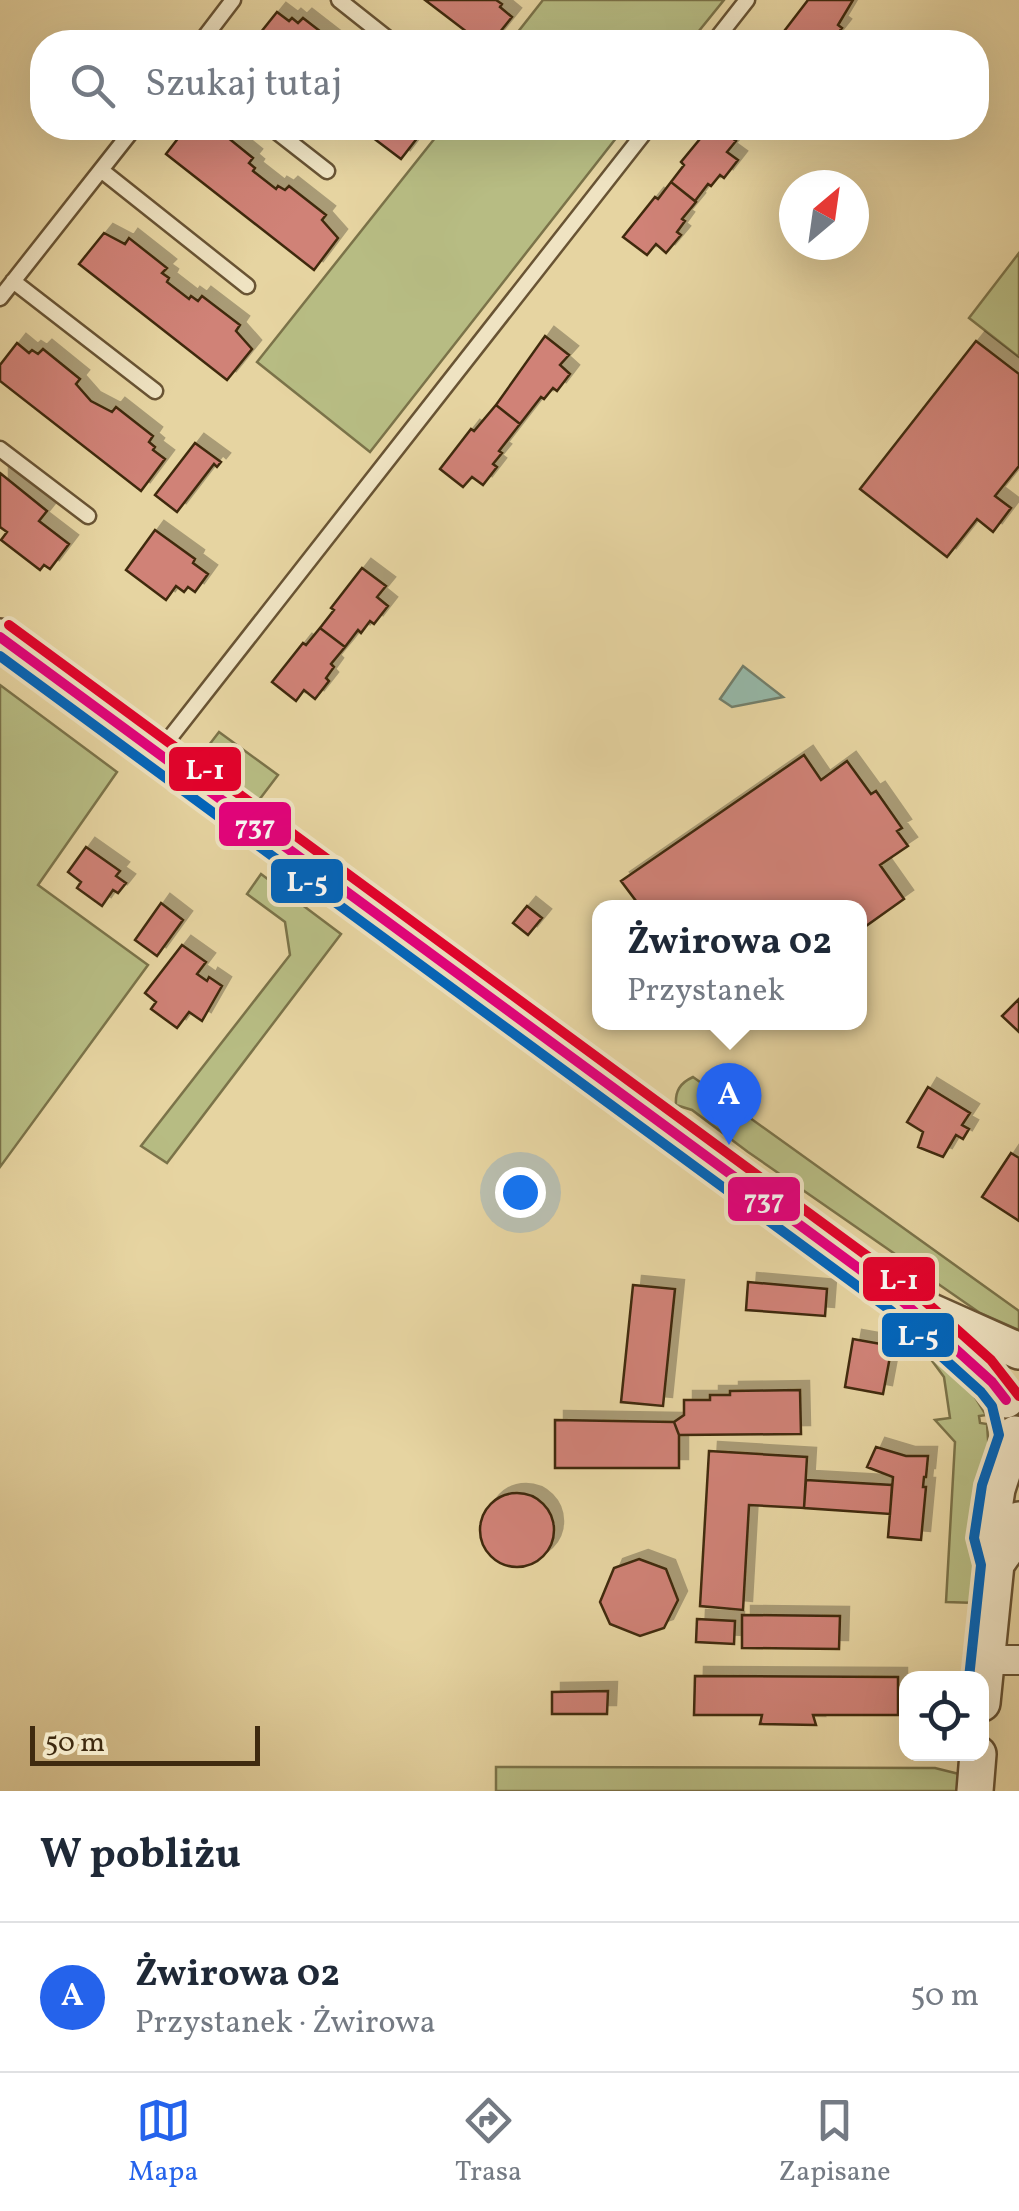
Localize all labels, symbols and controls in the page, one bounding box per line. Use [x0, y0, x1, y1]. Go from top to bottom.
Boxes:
search box [30, 30, 989, 140]
icon: search [65, 58, 120, 113]
text: Szukaj tutaj [145, 59, 342, 112]
north arrow [779, 170, 869, 260]
line badge: L-1 [167, 745, 243, 793]
text: L-1 [185, 752, 225, 791]
line badge: 737 [217, 800, 293, 848]
text: 737 [235, 807, 275, 846]
line badge: L-5 [269, 857, 345, 905]
text: L-5 [286, 864, 328, 903]
popup [592, 900, 867, 1030]
text: Żwirowa 02 [627, 917, 832, 970]
text: Przystanek [627, 970, 785, 1014]
pin: A [696, 1062, 762, 1145]
your location [495, 1167, 546, 1218]
line badge: 737 [726, 1175, 802, 1223]
text: 737 [744, 1181, 784, 1220]
line badge: L-1 [861, 1255, 937, 1303]
text: L-1 [879, 1262, 919, 1301]
line badge: L-5 [880, 1311, 956, 1359]
text: L-5 [897, 1318, 939, 1357]
map controls [899, 1671, 989, 1761]
button: locate [899, 1671, 989, 1761]
scale bar [30, 1721, 260, 1766]
text: 50 m [45, 1724, 105, 1763]
text: W pobliżu [40, 1827, 241, 1886]
text: Żwirowa 02 [135, 1949, 340, 2002]
text: A [61, 1975, 84, 2019]
text: 50 m [910, 1975, 979, 2019]
text: Przystanek · Żwirowa [135, 2002, 436, 2046]
tab: Mapa [128, 2093, 198, 2192]
tab: Trasa [455, 2093, 522, 2192]
tab: Zapisane [779, 2093, 891, 2192]

